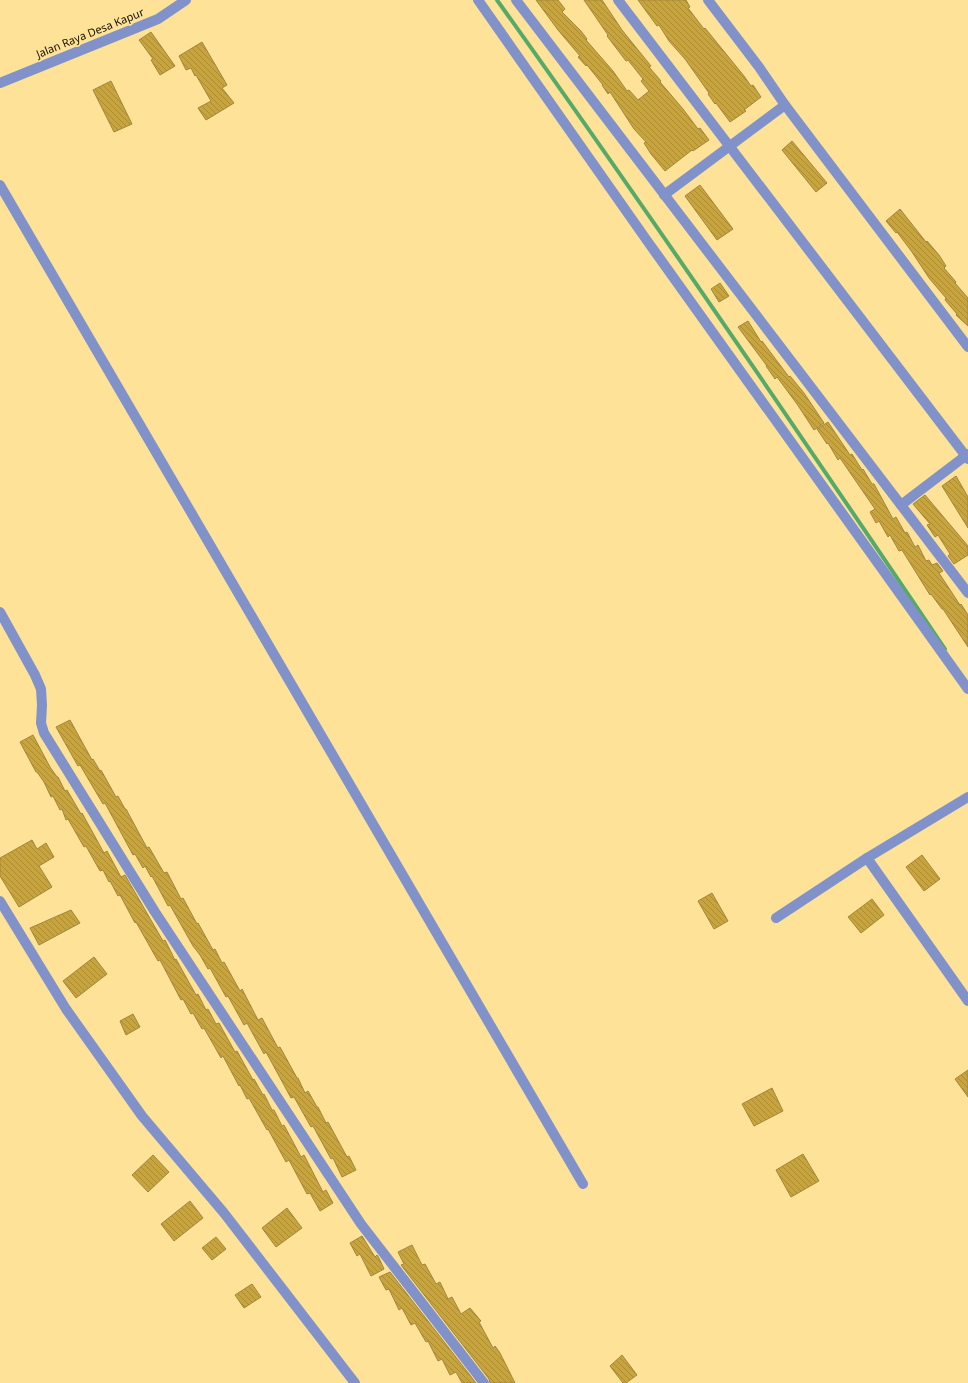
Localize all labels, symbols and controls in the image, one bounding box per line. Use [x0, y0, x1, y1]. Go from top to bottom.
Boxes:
street label: Jalan Raya Desa Kapur [33, 4, 146, 61]

